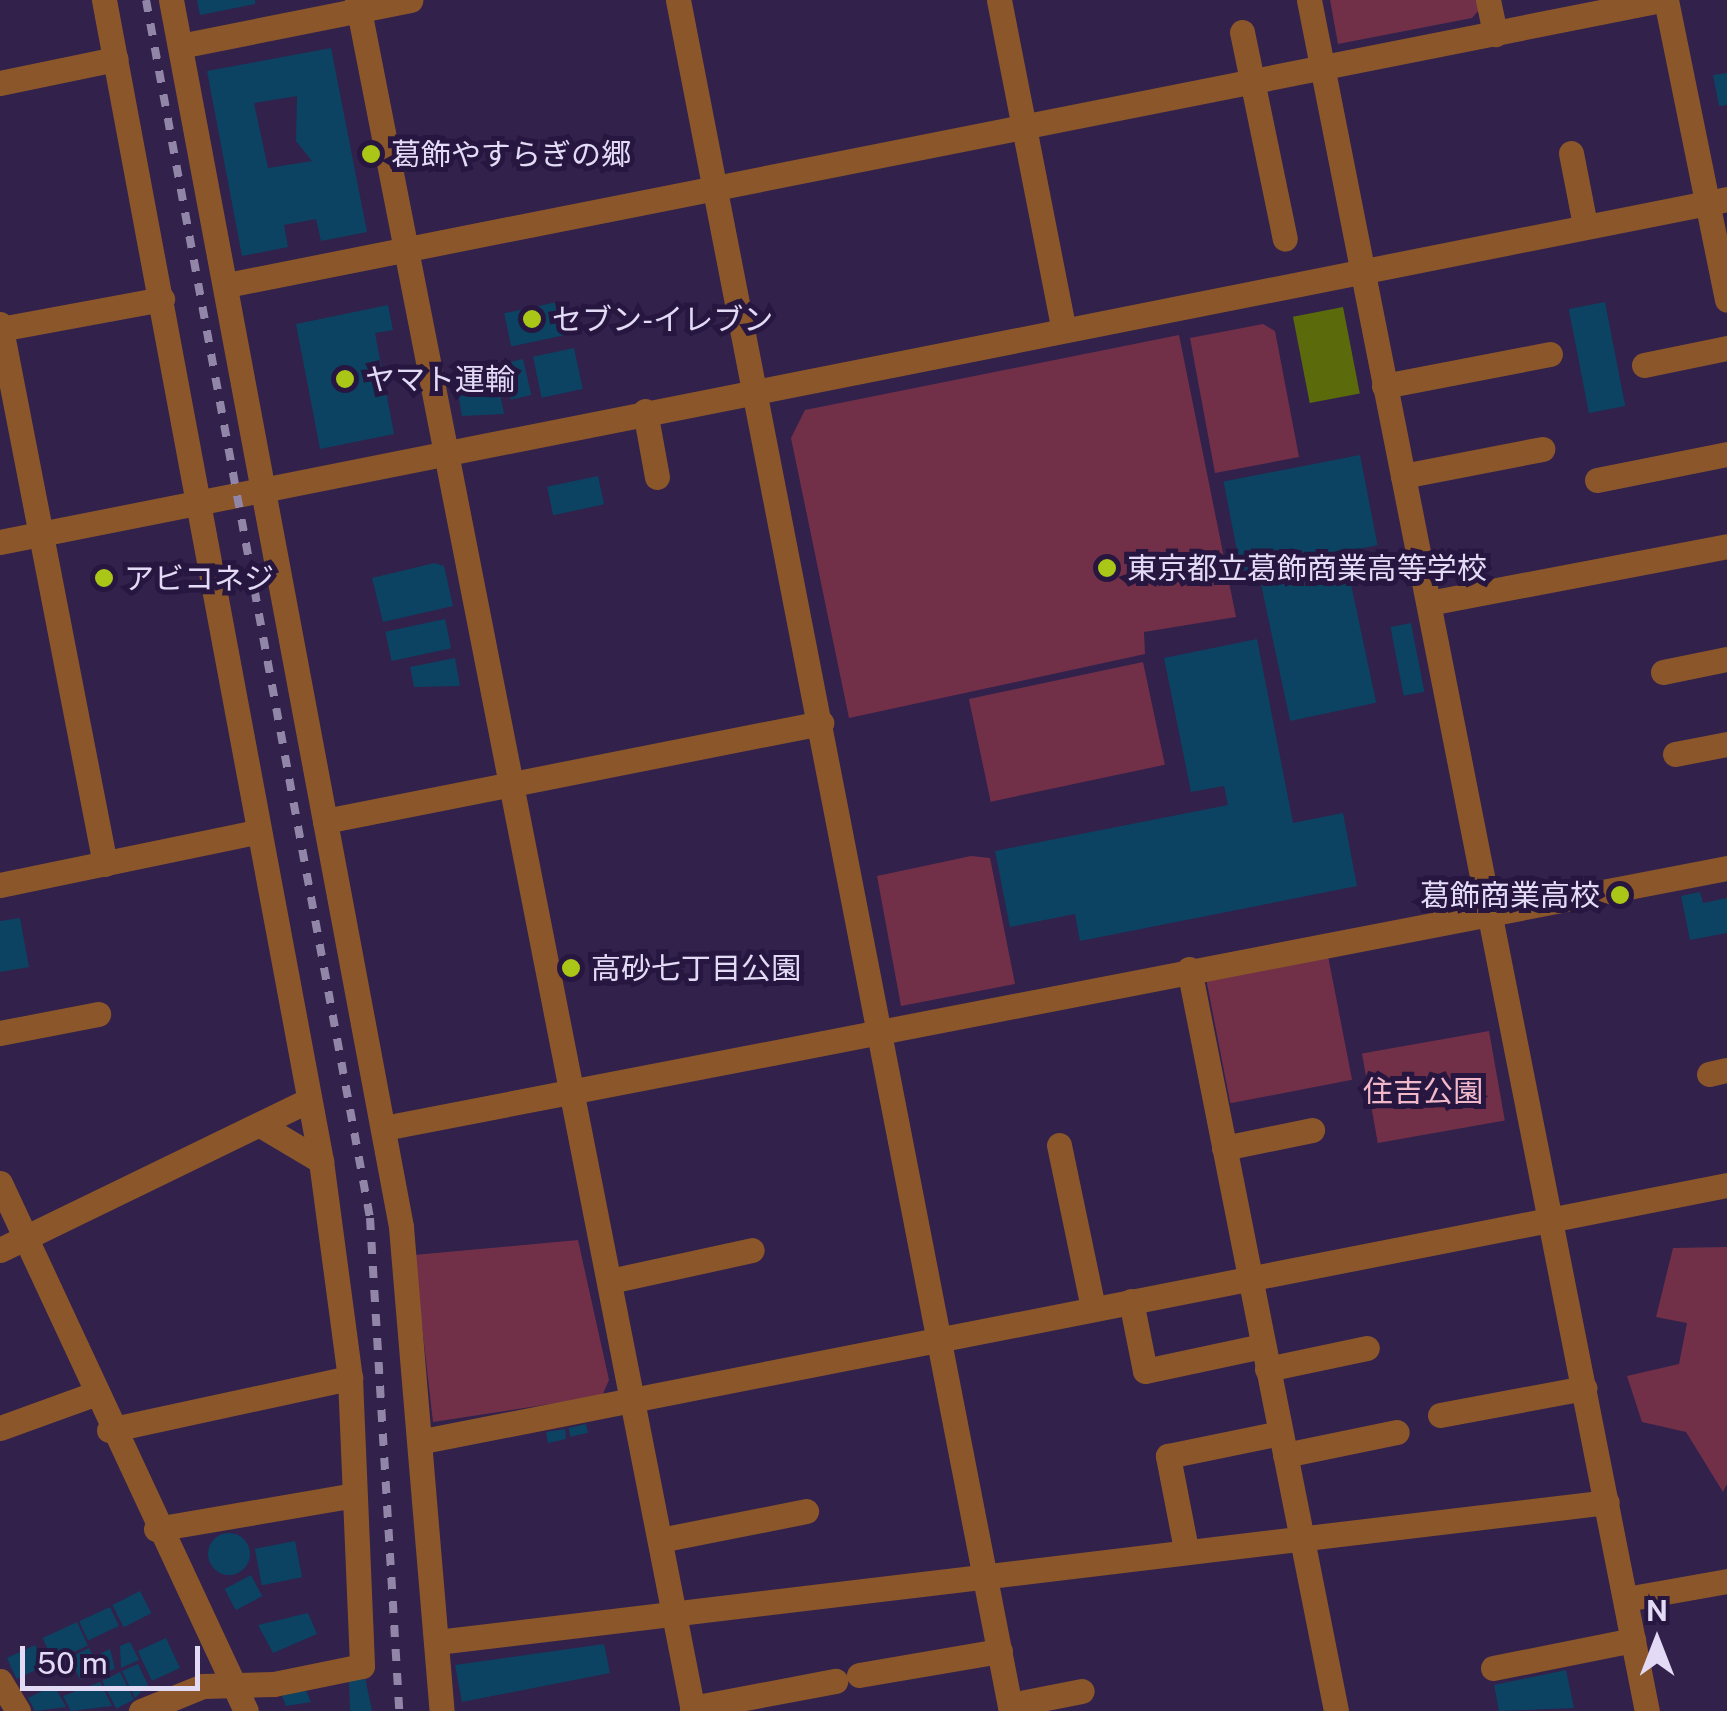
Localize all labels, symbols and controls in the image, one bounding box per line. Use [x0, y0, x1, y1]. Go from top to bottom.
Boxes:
place label: 葛飾やすらぎの郷 [391, 136, 631, 172]
marker: 葛飾やすらぎの郷 [360, 143, 382, 165]
place label: セブン-イレブン [552, 301, 773, 337]
marker: セブン-イレブン [521, 308, 543, 330]
place label: ヤマト運輸 [365, 361, 515, 397]
marker: ヤマト運輸 [334, 368, 356, 390]
place label: 東京都立葛飾商業高等学校 [1127, 550, 1487, 586]
marker: 東京都立葛飾商業高等学校 [1096, 557, 1118, 579]
place label: アビコネジ [124, 560, 274, 596]
marker: アビコネジ [93, 567, 115, 589]
place label: 葛飾商業高校 [1420, 877, 1600, 913]
marker: 葛飾商業高校 [1609, 884, 1631, 906]
place label: 高砂七丁目公園 [591, 950, 801, 986]
marker: 高砂七丁目公園 [560, 957, 582, 979]
park label: 住吉公園 [1363, 1073, 1483, 1109]
north arrow [1607, 1591, 1707, 1691]
text: N [1646, 1594, 1668, 1627]
scale bar [25, 1626, 205, 1688]
text: 50 m [37, 1645, 108, 1681]

